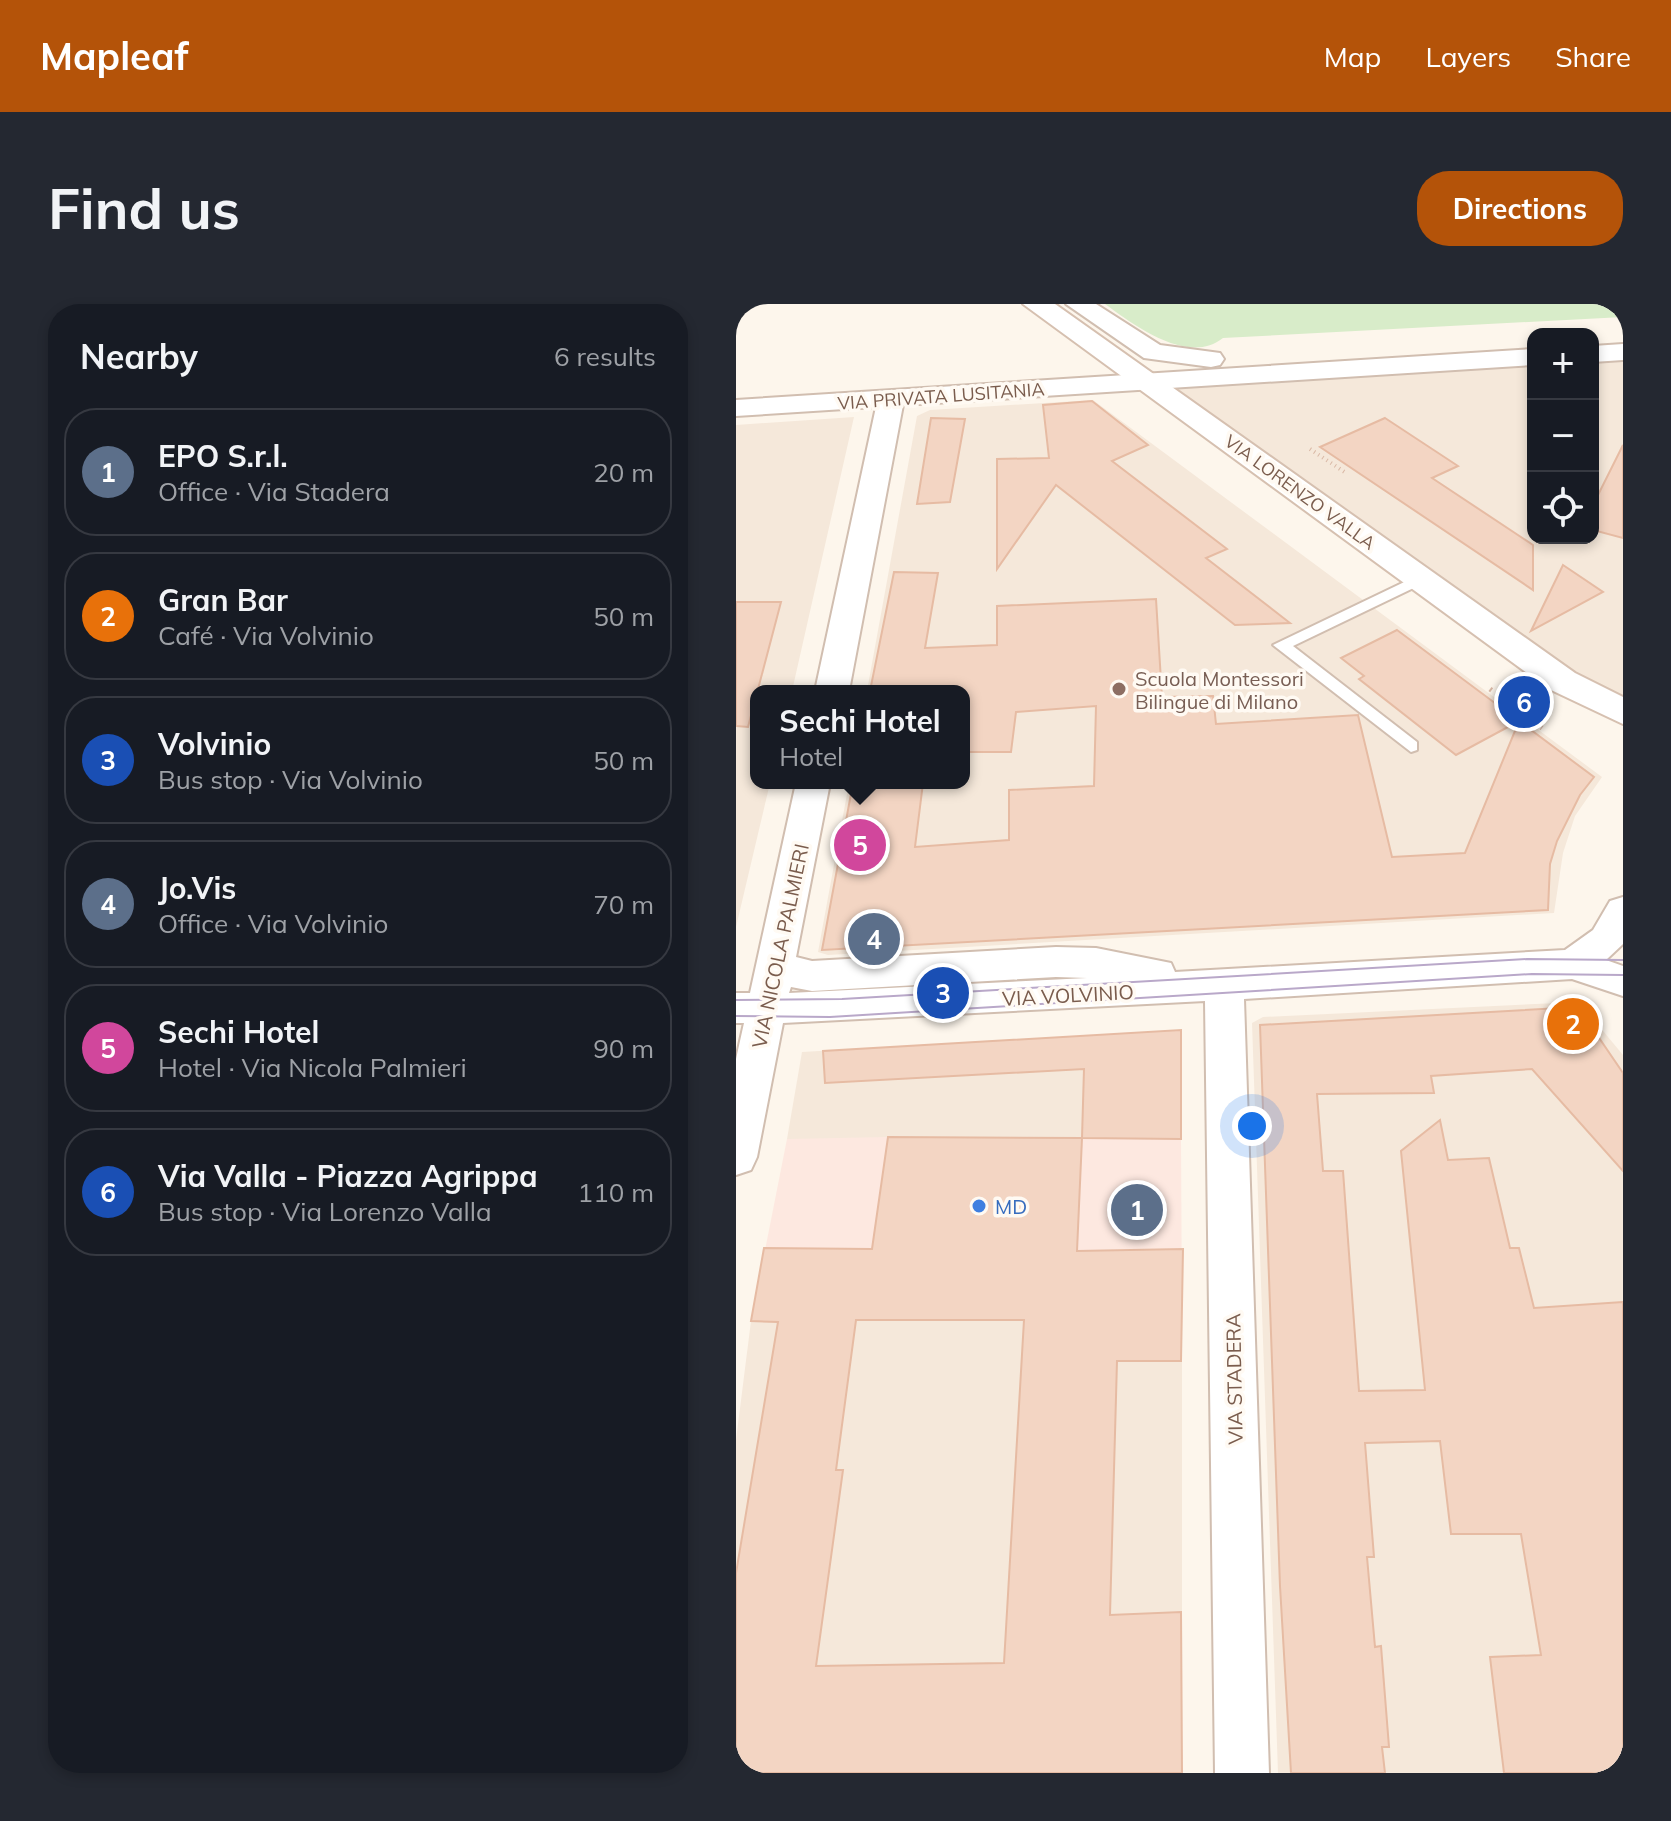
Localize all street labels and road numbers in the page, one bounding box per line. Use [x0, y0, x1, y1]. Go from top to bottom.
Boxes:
street label: VIA PRIVATA LUSITANIA [837, 377, 1045, 415]
street label: VIA LORENZO VALLA [1220, 429, 1380, 555]
street label: VIA NICOLA PALMIERI [746, 841, 814, 1051]
street label: VIA VOLVINIO [1002, 979, 1134, 1011]
street label: VIA STADERA [1220, 1313, 1248, 1445]

